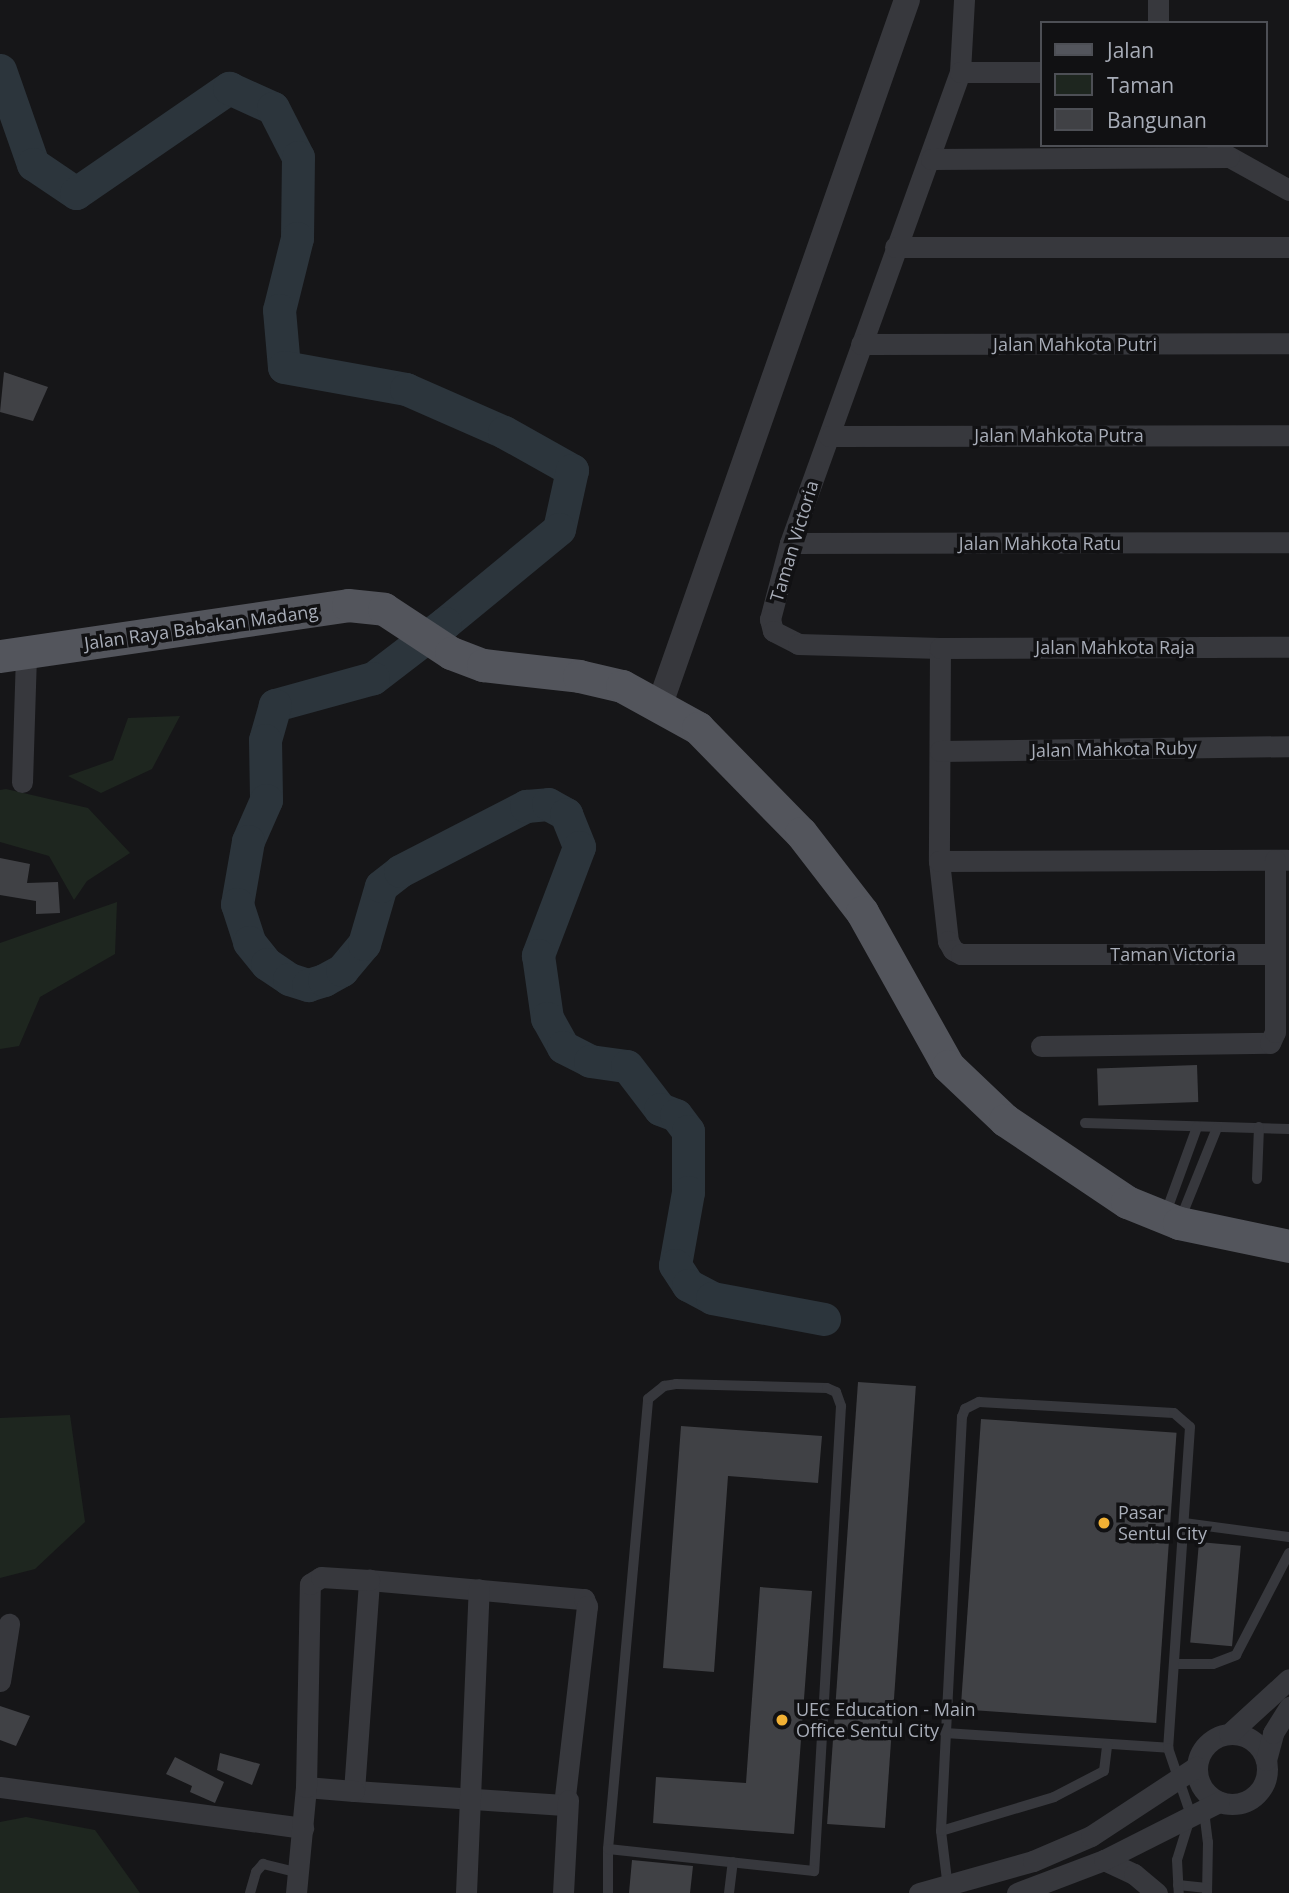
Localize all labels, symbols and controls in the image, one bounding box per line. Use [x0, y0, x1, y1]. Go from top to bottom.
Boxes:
legend [1040, 21, 1268, 147]
text: Jalan [1107, 36, 1154, 64]
text: Taman [1107, 71, 1174, 99]
text: Bangunan [1107, 106, 1207, 134]
street label: Jalan Mahkota Putri [993, 333, 1157, 355]
street label: Jalan Mahkota Putra [974, 424, 1144, 446]
street label: Taman Victoria [765, 478, 823, 604]
street label: Jalan Mahkota Ratu [959, 532, 1121, 554]
street label: Jalan Raya Babakan Madang [83, 600, 319, 654]
street label: Jalan Mahkota Raja [1035, 636, 1195, 658]
street label: Jalan Mahkota Ruby [1031, 737, 1197, 761]
street label: Taman Victoria [1110, 943, 1236, 965]
place label: Pasar Sentul City [1118, 1502, 1207, 1544]
marker: Pasar Sentul City [1096, 1515, 1112, 1531]
place label: UEC Education - Main Office Sentul City [796, 1699, 976, 1742]
marker: UEC Education - Main Office Sentul City [774, 1712, 790, 1728]

